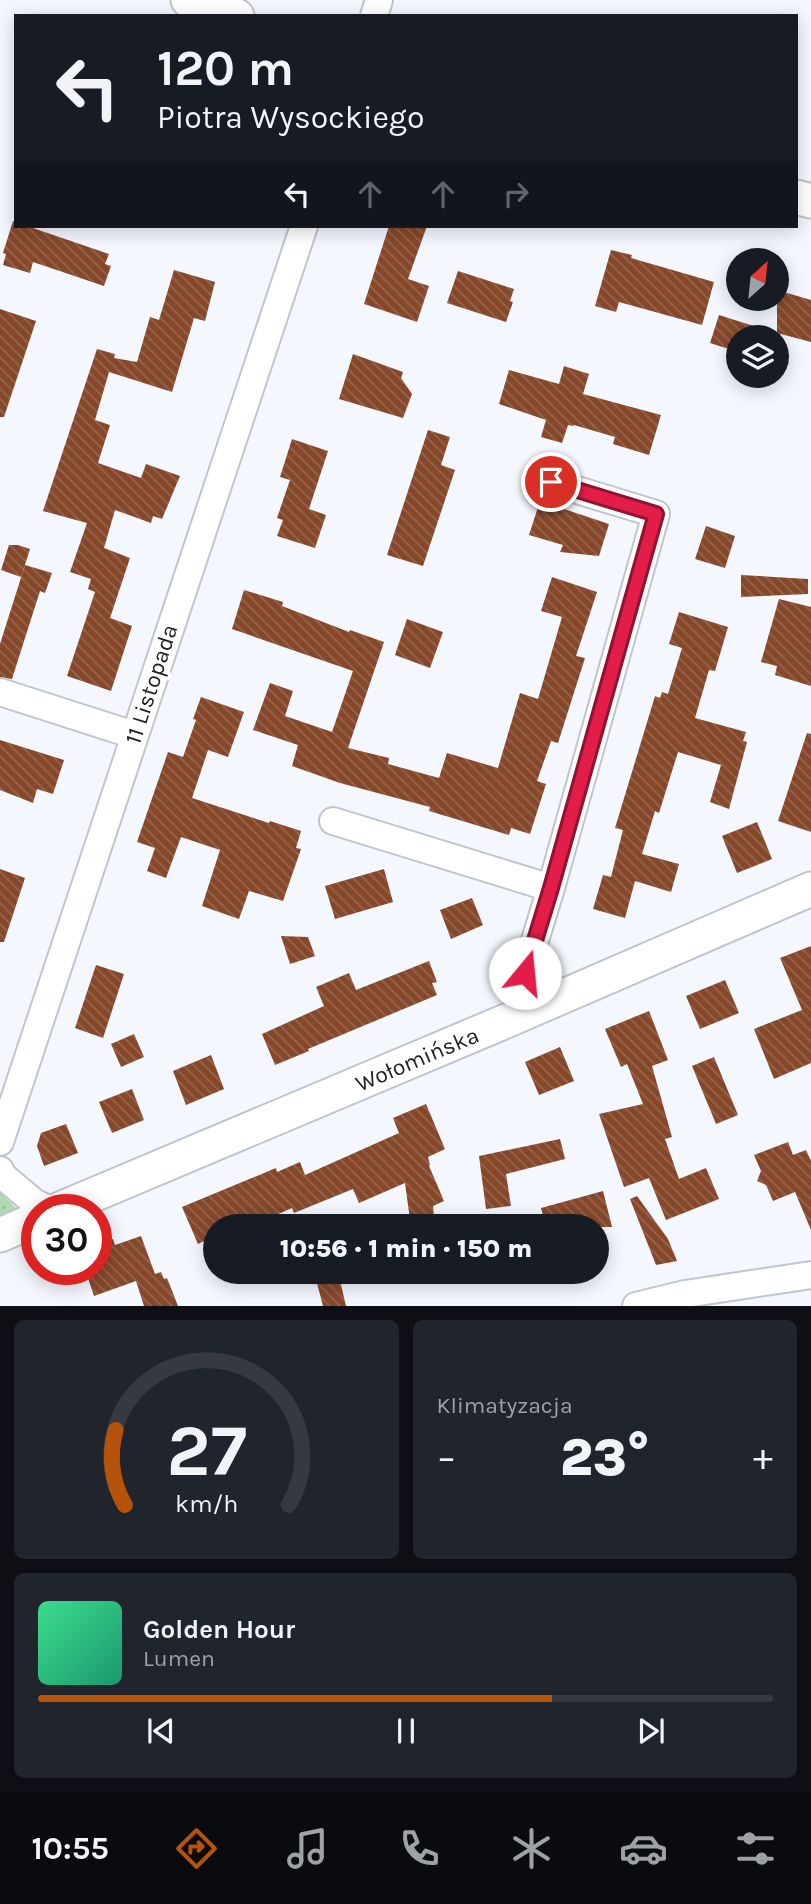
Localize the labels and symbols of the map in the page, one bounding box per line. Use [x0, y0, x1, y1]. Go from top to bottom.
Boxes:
north arrow [726, 248, 789, 312]
pin [521, 452, 581, 512]
street label: 11 Listopada [119, 621, 183, 747]
position arrow [488, 936, 562, 1010]
street label: Wołomińska [351, 1021, 483, 1098]
speed limit sign: 30 [21, 1194, 112, 1285]

